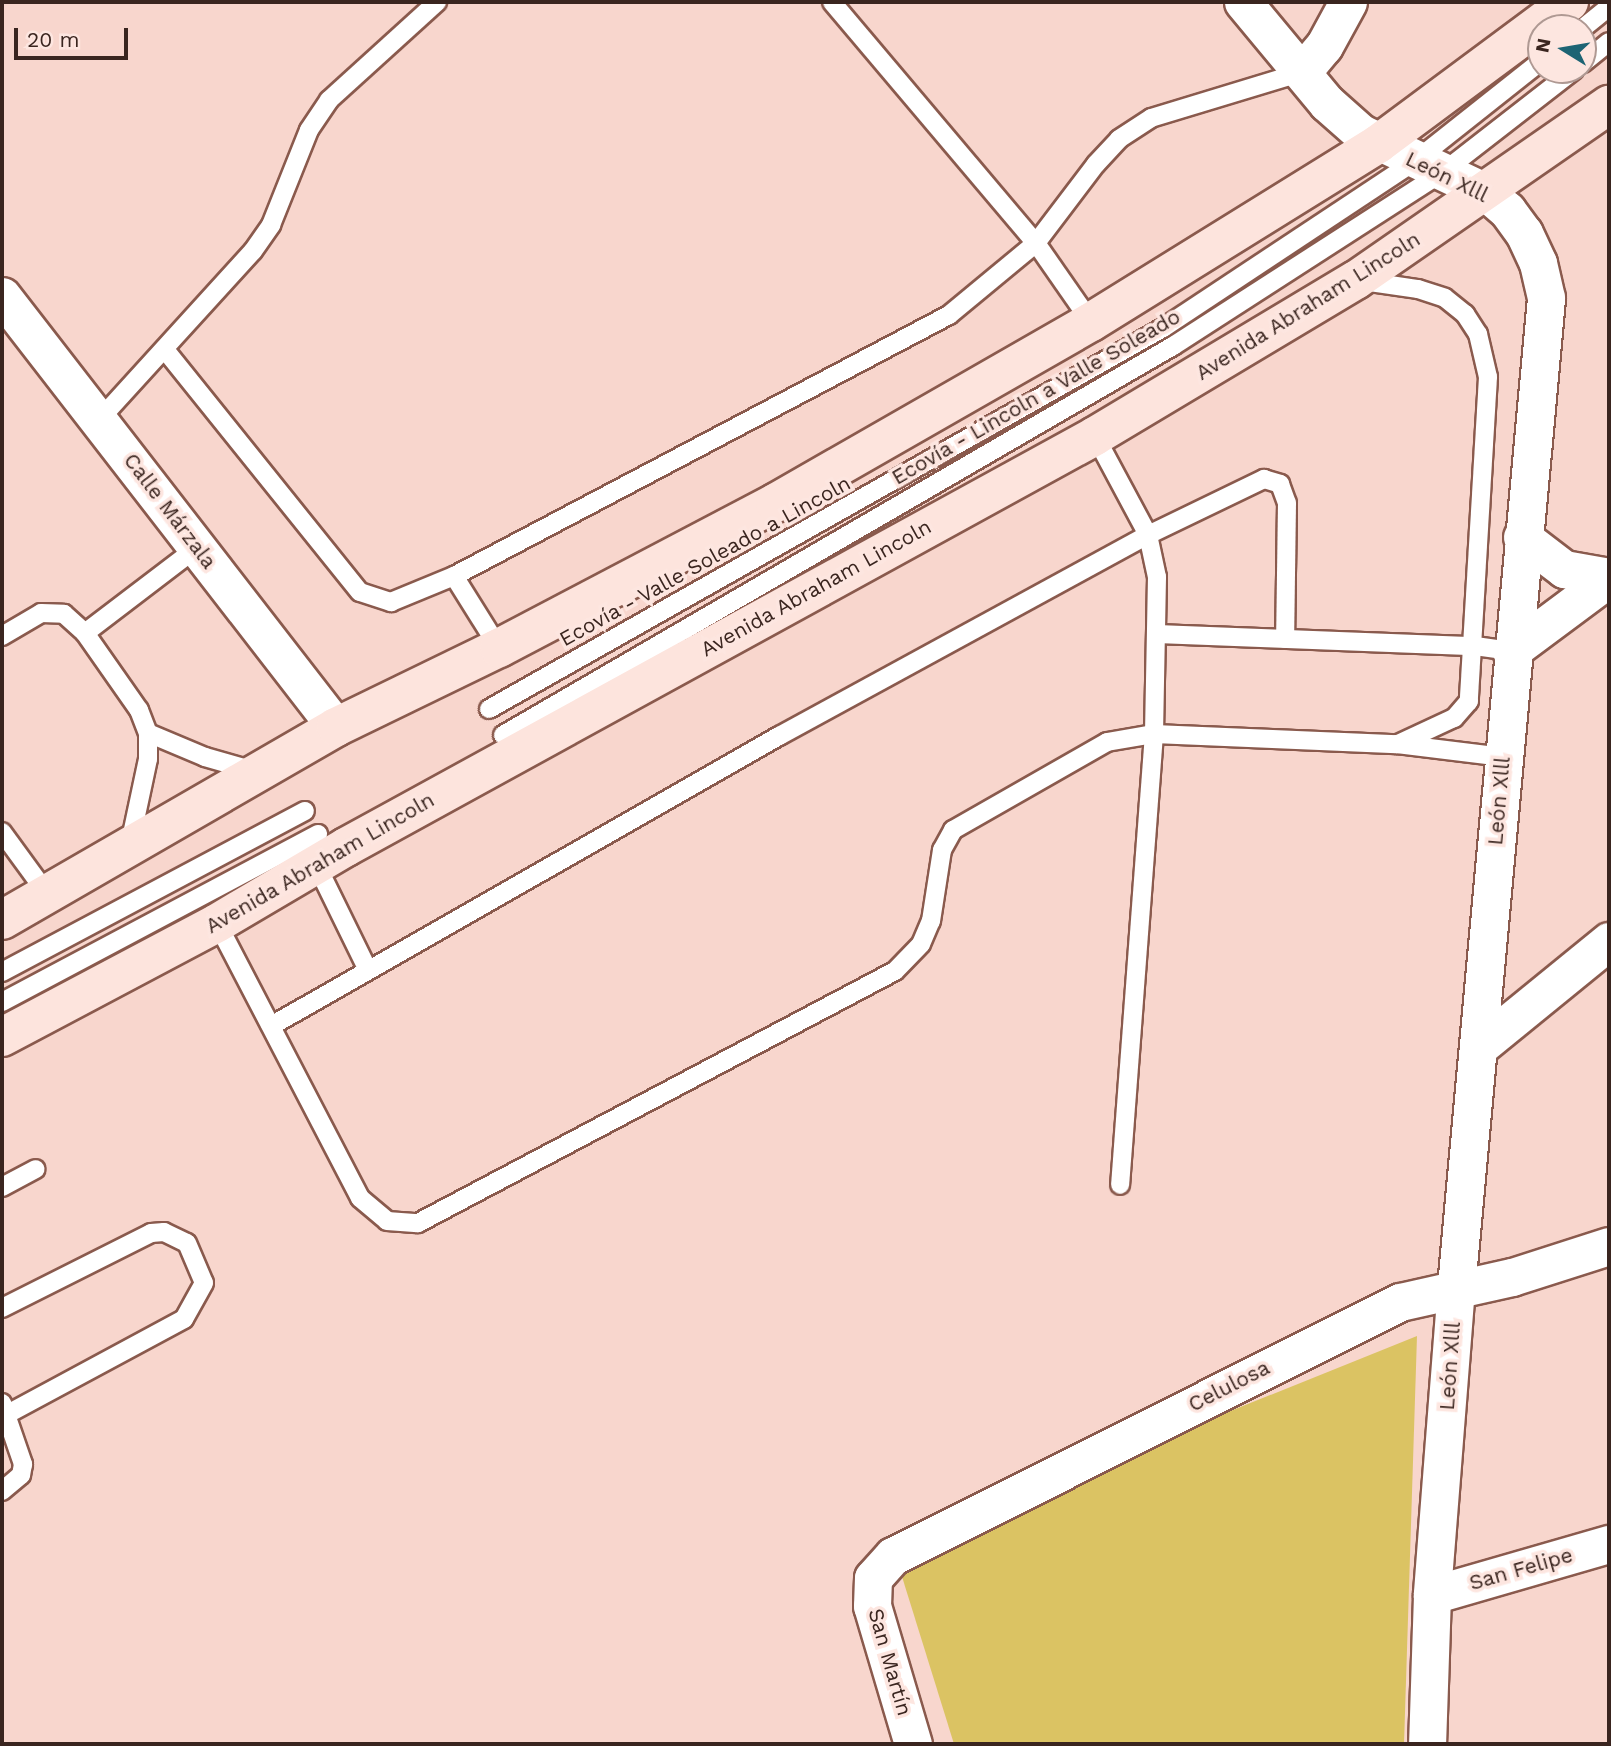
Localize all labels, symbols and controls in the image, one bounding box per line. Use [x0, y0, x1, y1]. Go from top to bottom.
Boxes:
scale bar [18, 14, 131, 58]
north arrow [1527, 14, 1597, 84]
text: 20 m [27, 27, 79, 52]
text: N [1530, 36, 1555, 54]
street label: León Xlll [1401, 146, 1493, 208]
street label: Avenida Abraham Lincoln [1191, 226, 1425, 386]
street label: Ecovía - Lincoln a Valle Soleado [887, 303, 1185, 491]
street label: Calle Márzala [118, 448, 222, 574]
street label: Ecovía - Valle Soleado a Lincoln [554, 470, 856, 652]
street label: Avenida Abraham Lincoln [696, 514, 936, 662]
street label: León Xlll [1483, 756, 1515, 846]
street label: Avenida Abraham Lincoln [201, 787, 439, 939]
street label: León Xlll [1434, 1321, 1466, 1411]
street label: Celulosa [1184, 1355, 1274, 1417]
street label: San Felipe [1466, 1542, 1576, 1596]
street label: San Martín [863, 1606, 917, 1718]

